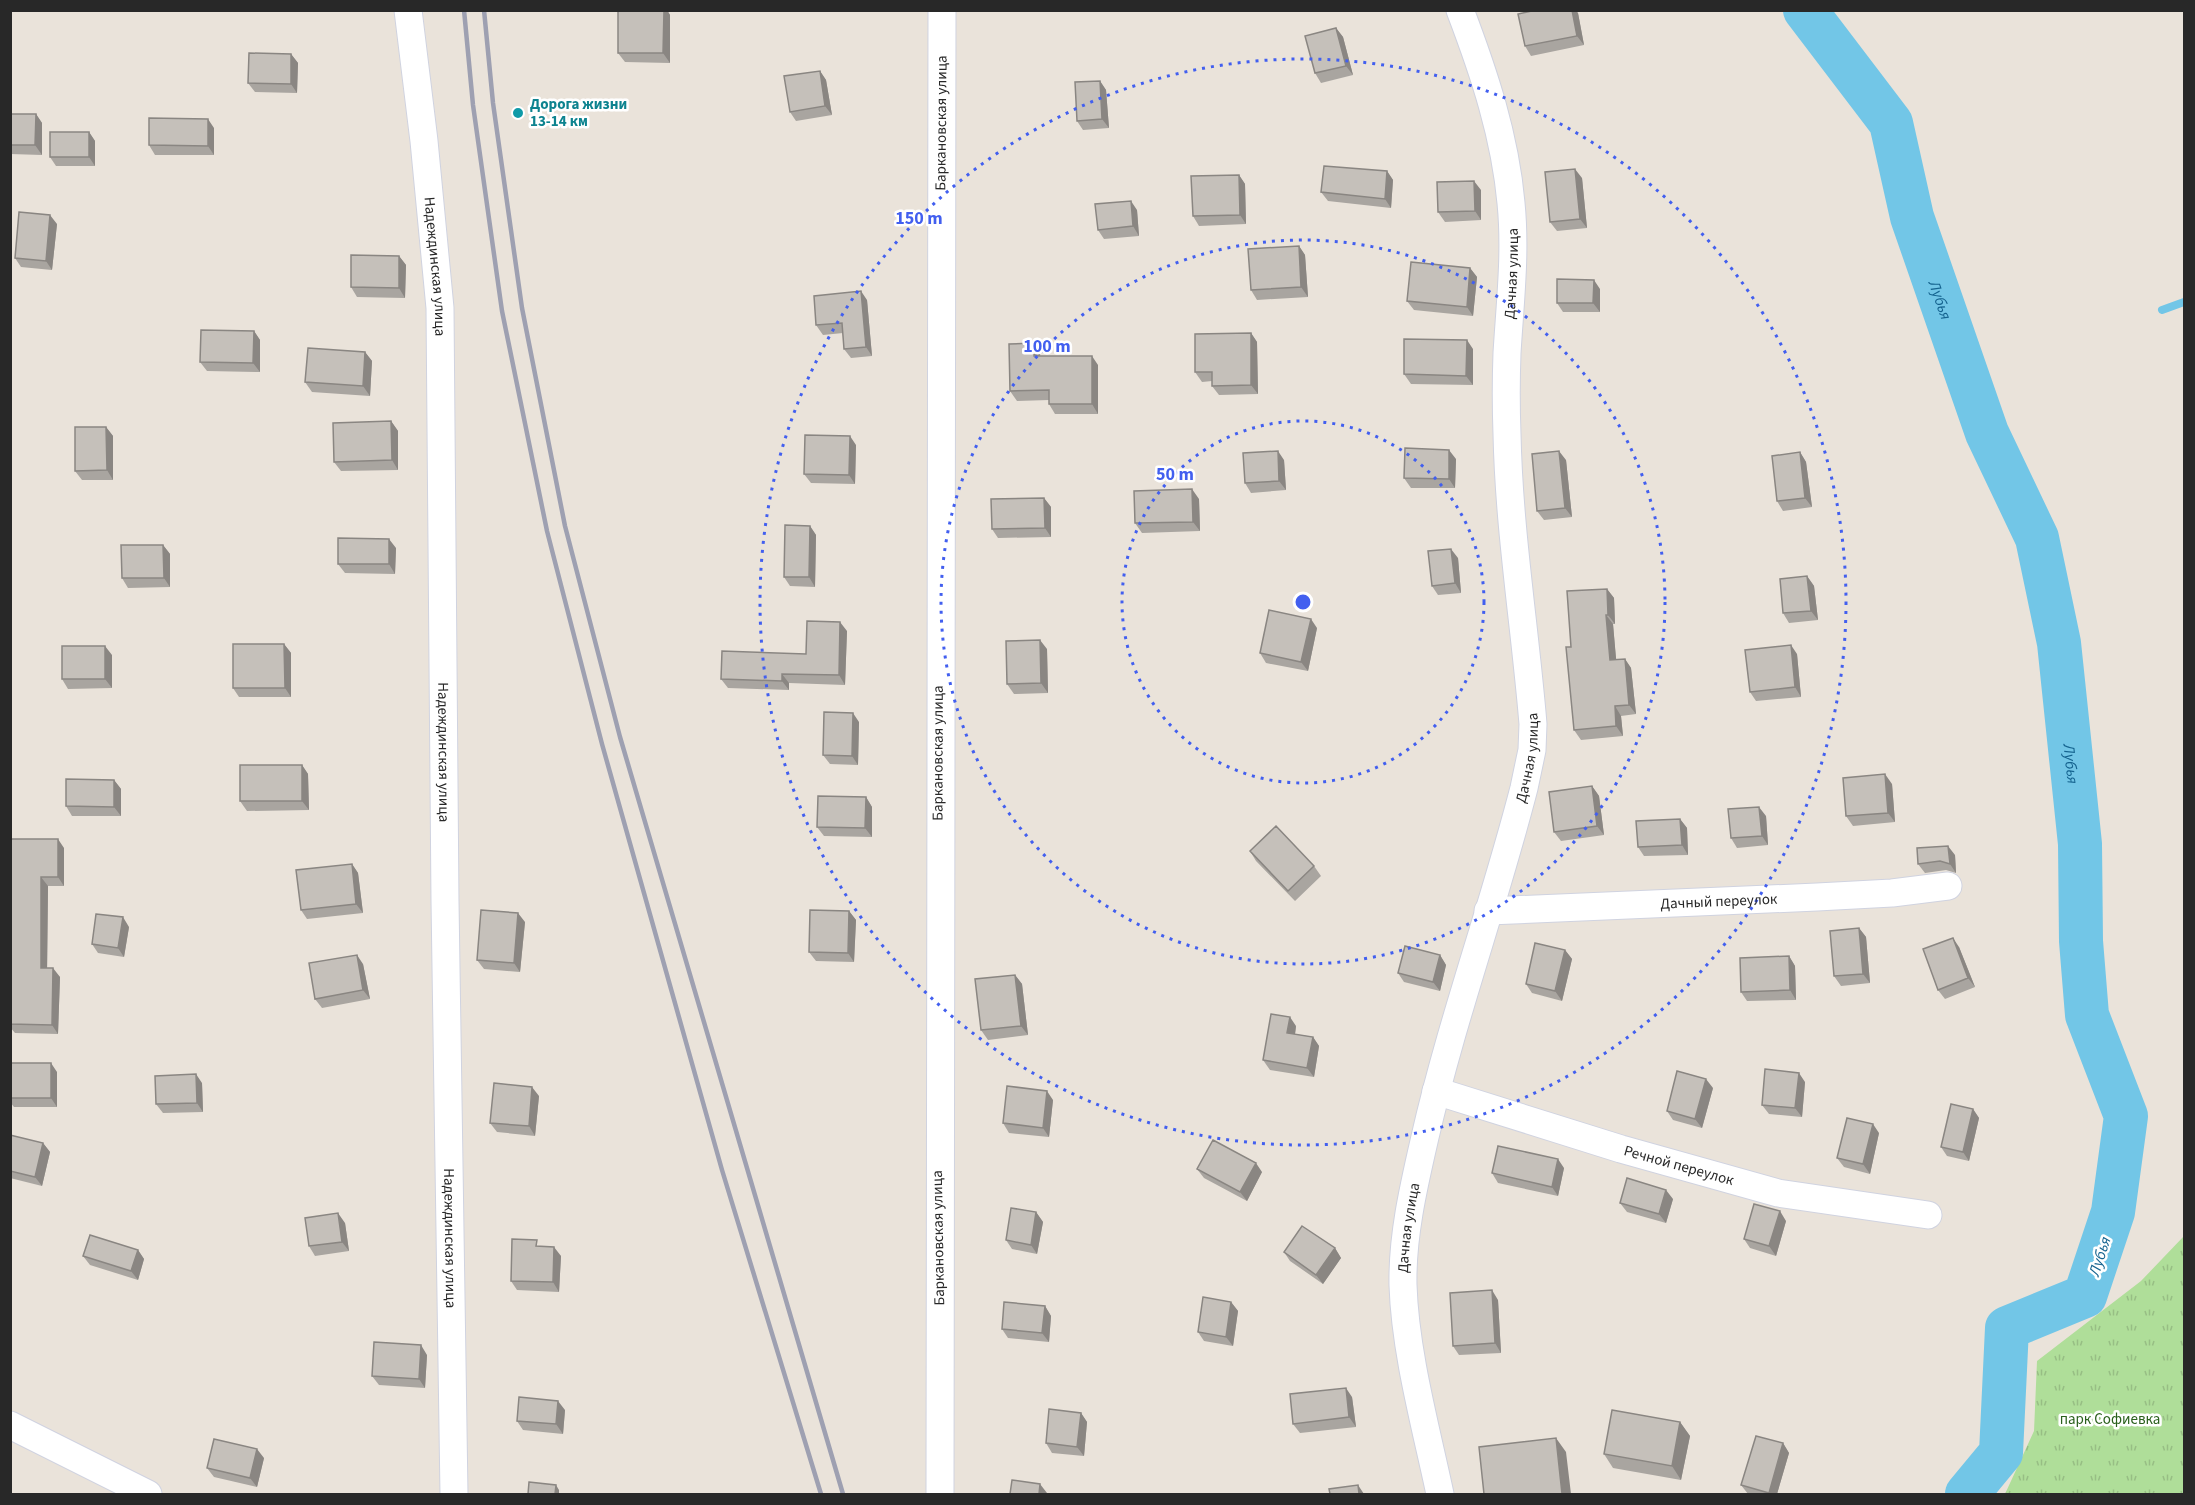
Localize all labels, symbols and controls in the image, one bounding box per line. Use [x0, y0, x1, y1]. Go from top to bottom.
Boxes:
street label: Баркановская улица [930, 55, 953, 191]
place label: Дорога жизни 13-14 км [530, 94, 627, 132]
marker: Дорога жизни 13-14 км [511, 106, 525, 120]
street label: Надеждинская улица [418, 196, 450, 336]
text: 150 m [895, 206, 943, 231]
street label: Дачная улица [1499, 228, 1524, 320]
water label: Лубья [1922, 277, 1957, 323]
text: 100 m [1023, 334, 1071, 359]
text: 50 m [1156, 462, 1194, 487]
centre of rings [1293, 592, 1313, 612]
street label: Надеждинская улица [432, 682, 454, 822]
street label: Баркановская улица [928, 685, 949, 821]
street label: Дачная улица [1511, 712, 1544, 805]
water label: Лубья [2057, 742, 2084, 785]
street label: Дачный переулок [1660, 889, 1778, 915]
street label: Речной переулок [1621, 1140, 1737, 1191]
street label: Надеждинская улица [438, 1168, 461, 1308]
street label: Баркановская улица [927, 1170, 950, 1306]
street label: Дачная улица [1393, 1181, 1426, 1273]
water label: Лубья [2083, 1234, 2117, 1280]
park label: парк Софиевка [2060, 1409, 2160, 1430]

